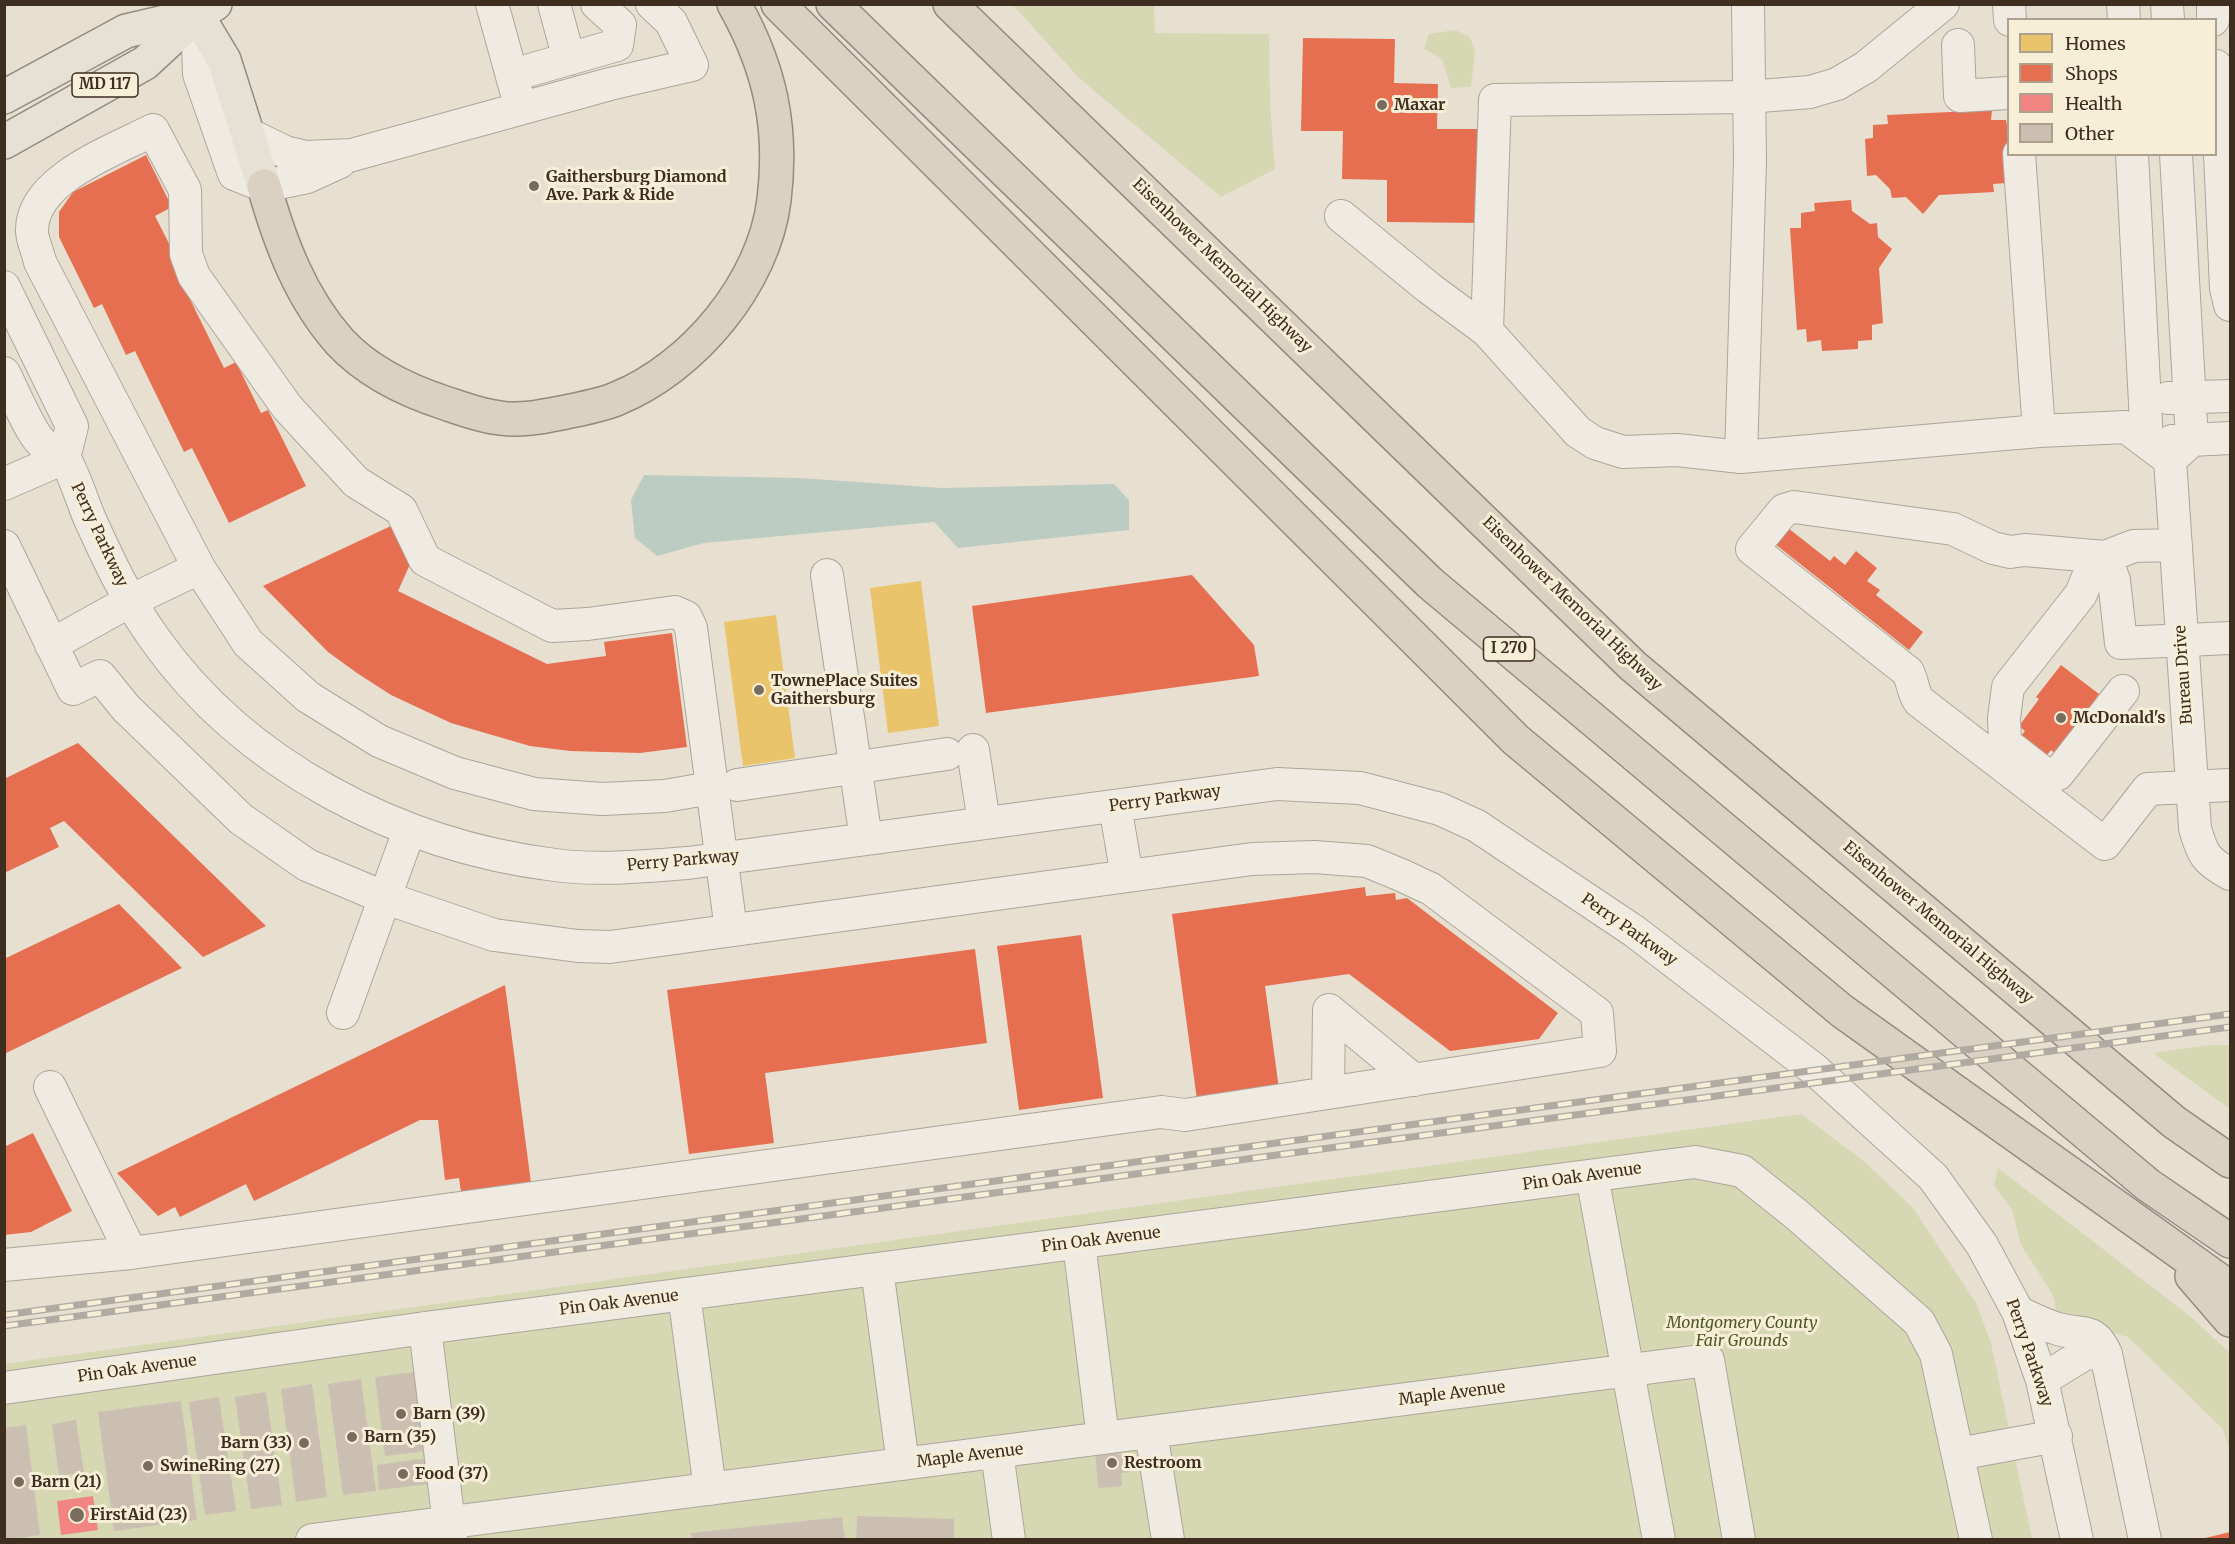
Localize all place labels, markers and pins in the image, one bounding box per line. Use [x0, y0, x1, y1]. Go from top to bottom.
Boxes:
place label: Maxar [1394, 95, 1446, 115]
marker: Maxar [1375, 98, 1389, 112]
place label: Gaithersburg Diamond Ave. Park & Ride [546, 167, 727, 205]
marker: Gaithersburg Diamond Ave. Park & Ride [527, 179, 541, 193]
place label: TownePlace Suites Gaithersburg [771, 671, 918, 709]
marker: TownePlace Suites Gaithersburg [752, 683, 766, 697]
place label: McDonald's [2073, 708, 2166, 728]
marker: McDonald's [2054, 711, 2068, 725]
place label: Barn (39) [413, 1404, 486, 1424]
marker: Barn (39) [394, 1407, 408, 1421]
place label: Barn (35) [364, 1427, 436, 1447]
marker: Barn (35) [345, 1430, 359, 1444]
place label: Barn (33) [220, 1433, 292, 1453]
marker: Barn (33) [297, 1436, 311, 1450]
place label: Restroom [1124, 1453, 1202, 1473]
place label: SwineRing (27) [160, 1456, 280, 1476]
marker: Restroom [1105, 1456, 1119, 1470]
marker: SwineRing (27) [141, 1459, 155, 1473]
place label: Food (37) [415, 1464, 488, 1484]
marker: Food (37) [396, 1467, 410, 1481]
place label: Barn (21) [31, 1472, 102, 1492]
marker: Barn (21) [12, 1475, 26, 1489]
place label: FirstAid (23) [90, 1505, 188, 1525]
marker: FirstAid (23) [68, 1506, 86, 1524]

